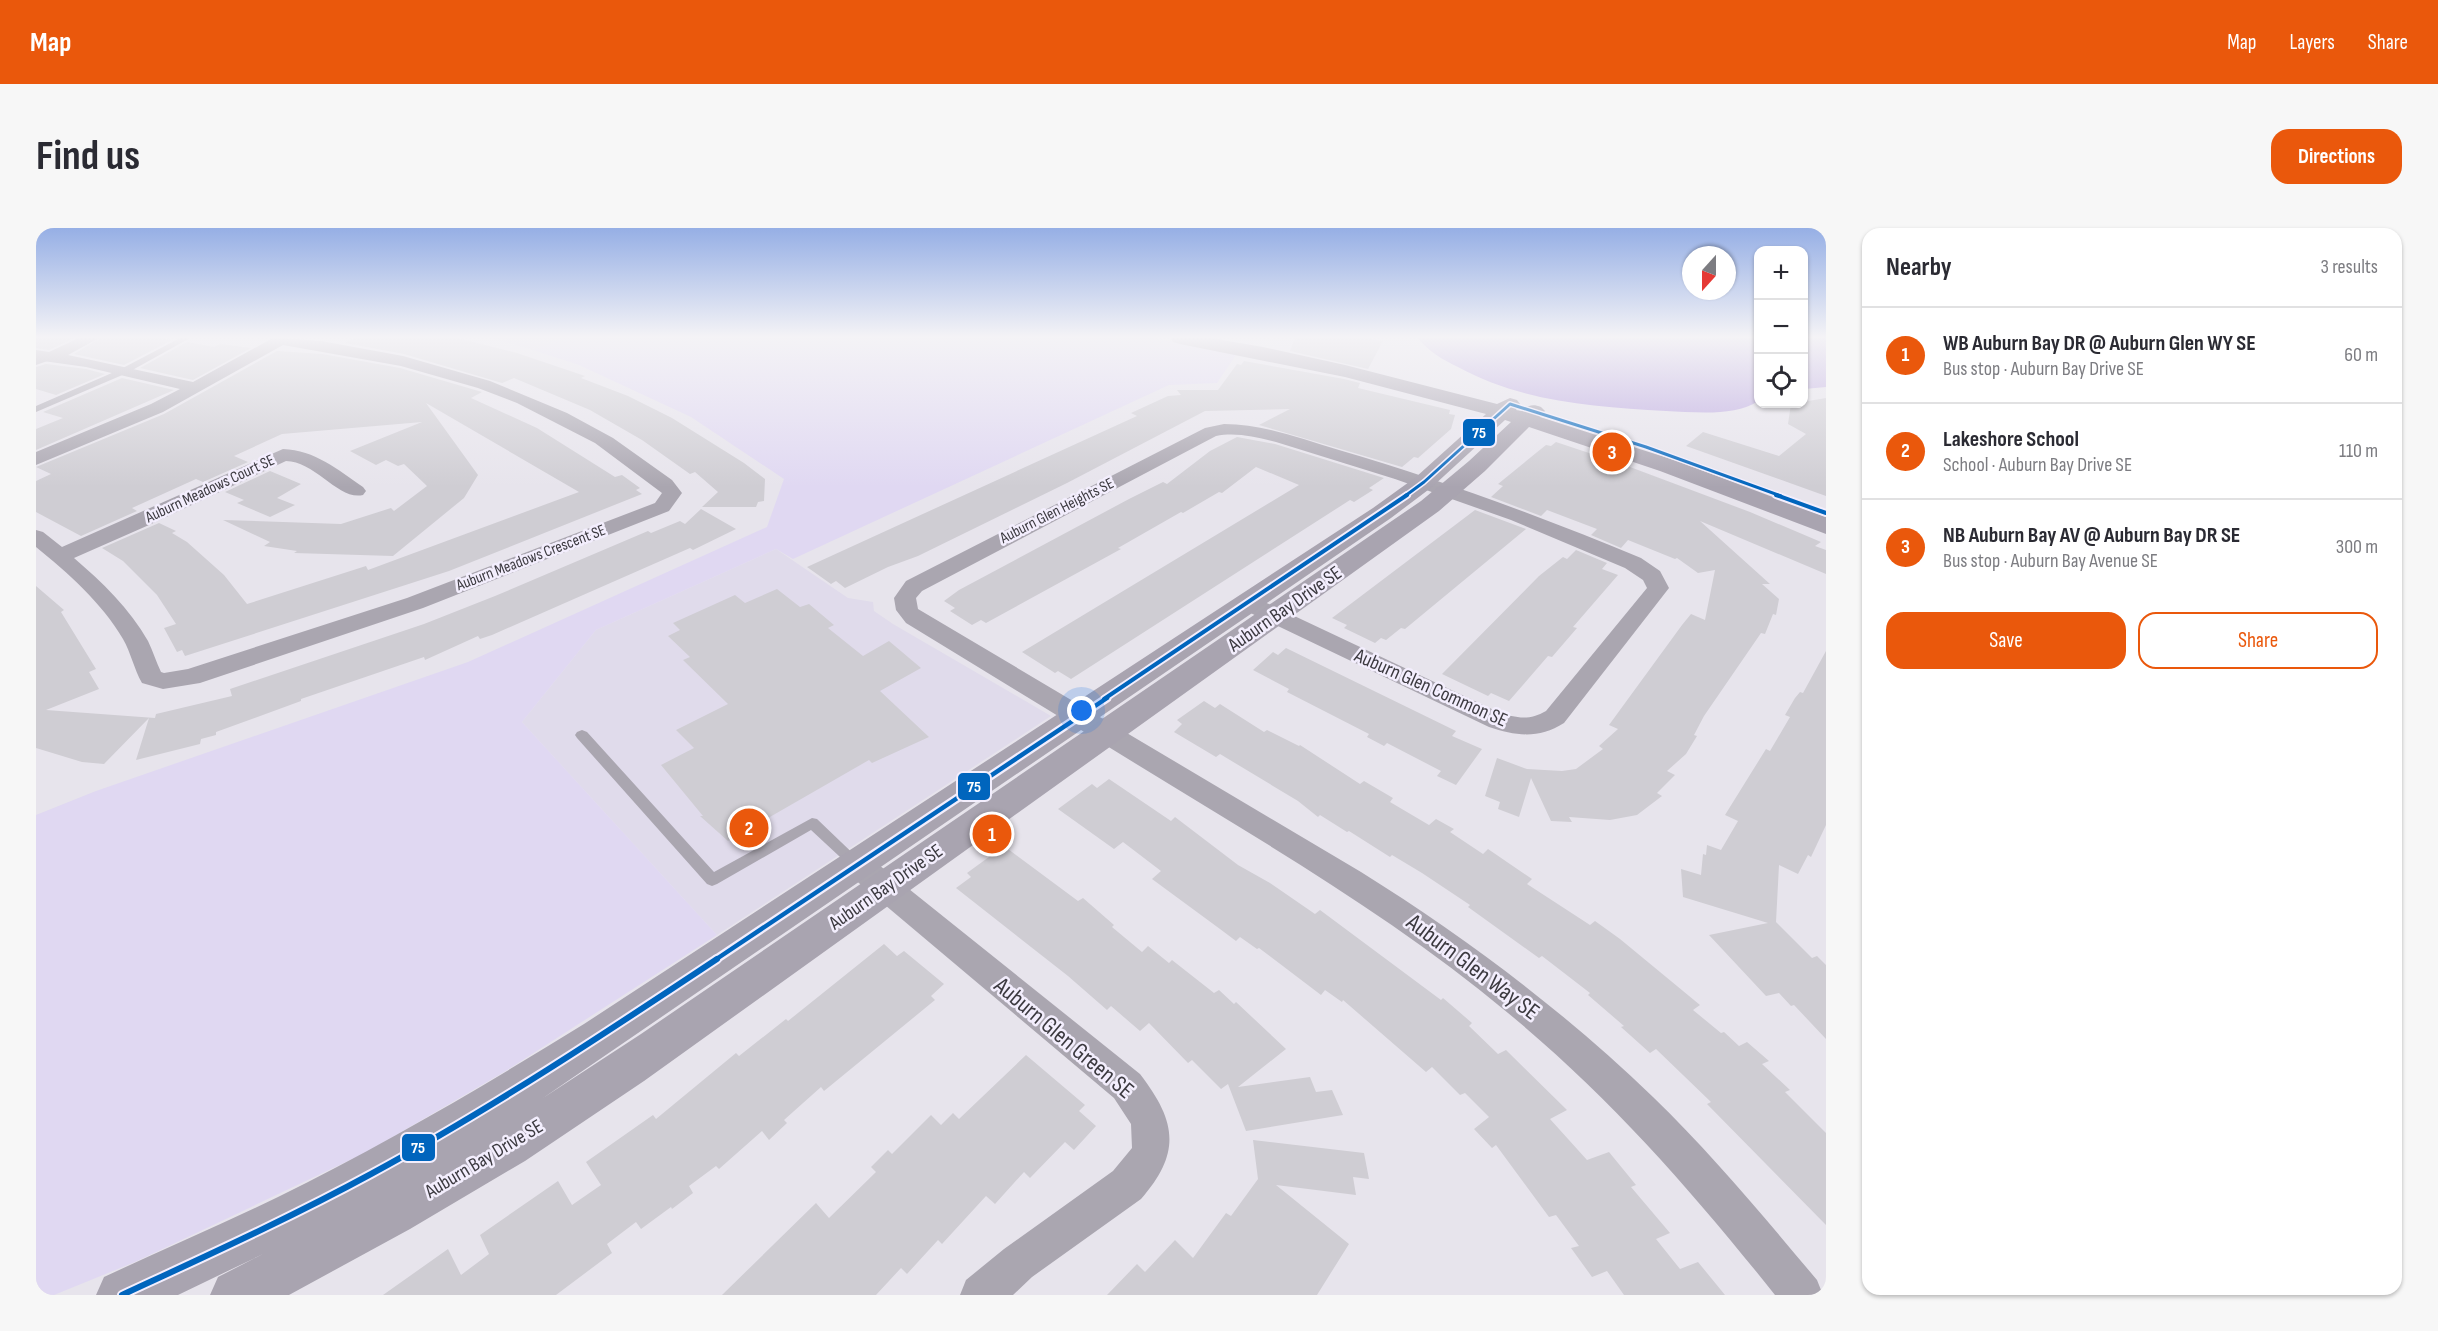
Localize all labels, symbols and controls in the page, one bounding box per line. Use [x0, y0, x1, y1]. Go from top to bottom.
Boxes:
text: Map [30, 26, 71, 59]
text: Map [2227, 30, 2256, 55]
text: Layers [2289, 30, 2335, 55]
text: Share [2368, 30, 2408, 55]
button: Directions [2271, 129, 2402, 184]
text: Find us [36, 131, 140, 182]
north arrow [1682, 246, 1736, 300]
map controls [1754, 246, 1808, 408]
button: + [1754, 246, 1808, 300]
text: Nearby [1886, 252, 1952, 283]
text: 3 results [2321, 255, 2378, 279]
button: − [1754, 300, 1808, 354]
text: WB Auburn Bay DR @ Auburn Glen WY SE [1943, 330, 2256, 357]
text: 1 [1902, 343, 1909, 367]
text: 60 m [2344, 343, 2378, 367]
button: locate [1754, 354, 1808, 408]
text: Bus stop · Auburn Bay Drive SE [1943, 357, 2144, 381]
line badge: 75 [1462, 418, 1496, 447]
text: 75 [1472, 424, 1486, 443]
text: Lakeshore School [1943, 426, 2079, 453]
pin: 3 [1592, 430, 1632, 474]
text: 2 [1901, 439, 1910, 463]
text: 110 m [2339, 439, 2378, 463]
street label: Auburn Meadows Court SE [142, 451, 277, 528]
text: School · Auburn Bay Drive SE [1943, 453, 2132, 477]
street label: Auburn Glen Heights SE [996, 474, 1117, 548]
street label: Auburn Meadows Crescent SE [453, 521, 608, 596]
text: NB Auburn Bay AV @ Auburn Bay DR SE [1943, 522, 2240, 549]
text: 3 [1901, 535, 1910, 559]
text: 300 m [2336, 535, 2378, 559]
text: Bus stop · Auburn Bay Avenue SE [1943, 549, 2158, 573]
street label: Auburn Bay Drive SE [1223, 561, 1347, 658]
button: Save [1886, 612, 2126, 669]
button: Share [2138, 612, 2378, 669]
street label: Auburn Glen Common SE [1350, 643, 1511, 733]
your location [1067, 696, 1096, 725]
line badge: 75 [957, 772, 991, 801]
text: 75 [967, 778, 981, 797]
pin: 2 [730, 806, 768, 850]
pin: 1 [972, 812, 1012, 856]
street label: Auburn Bay Drive SE [824, 839, 948, 936]
street label: Auburn Glen Way SE [1400, 907, 1545, 1026]
street label: Auburn Glen Green SE [987, 970, 1140, 1105]
street label: Auburn Bay Drive SE [420, 1114, 547, 1204]
line badge: 75 [401, 1133, 436, 1162]
text: 75 [411, 1139, 425, 1158]

